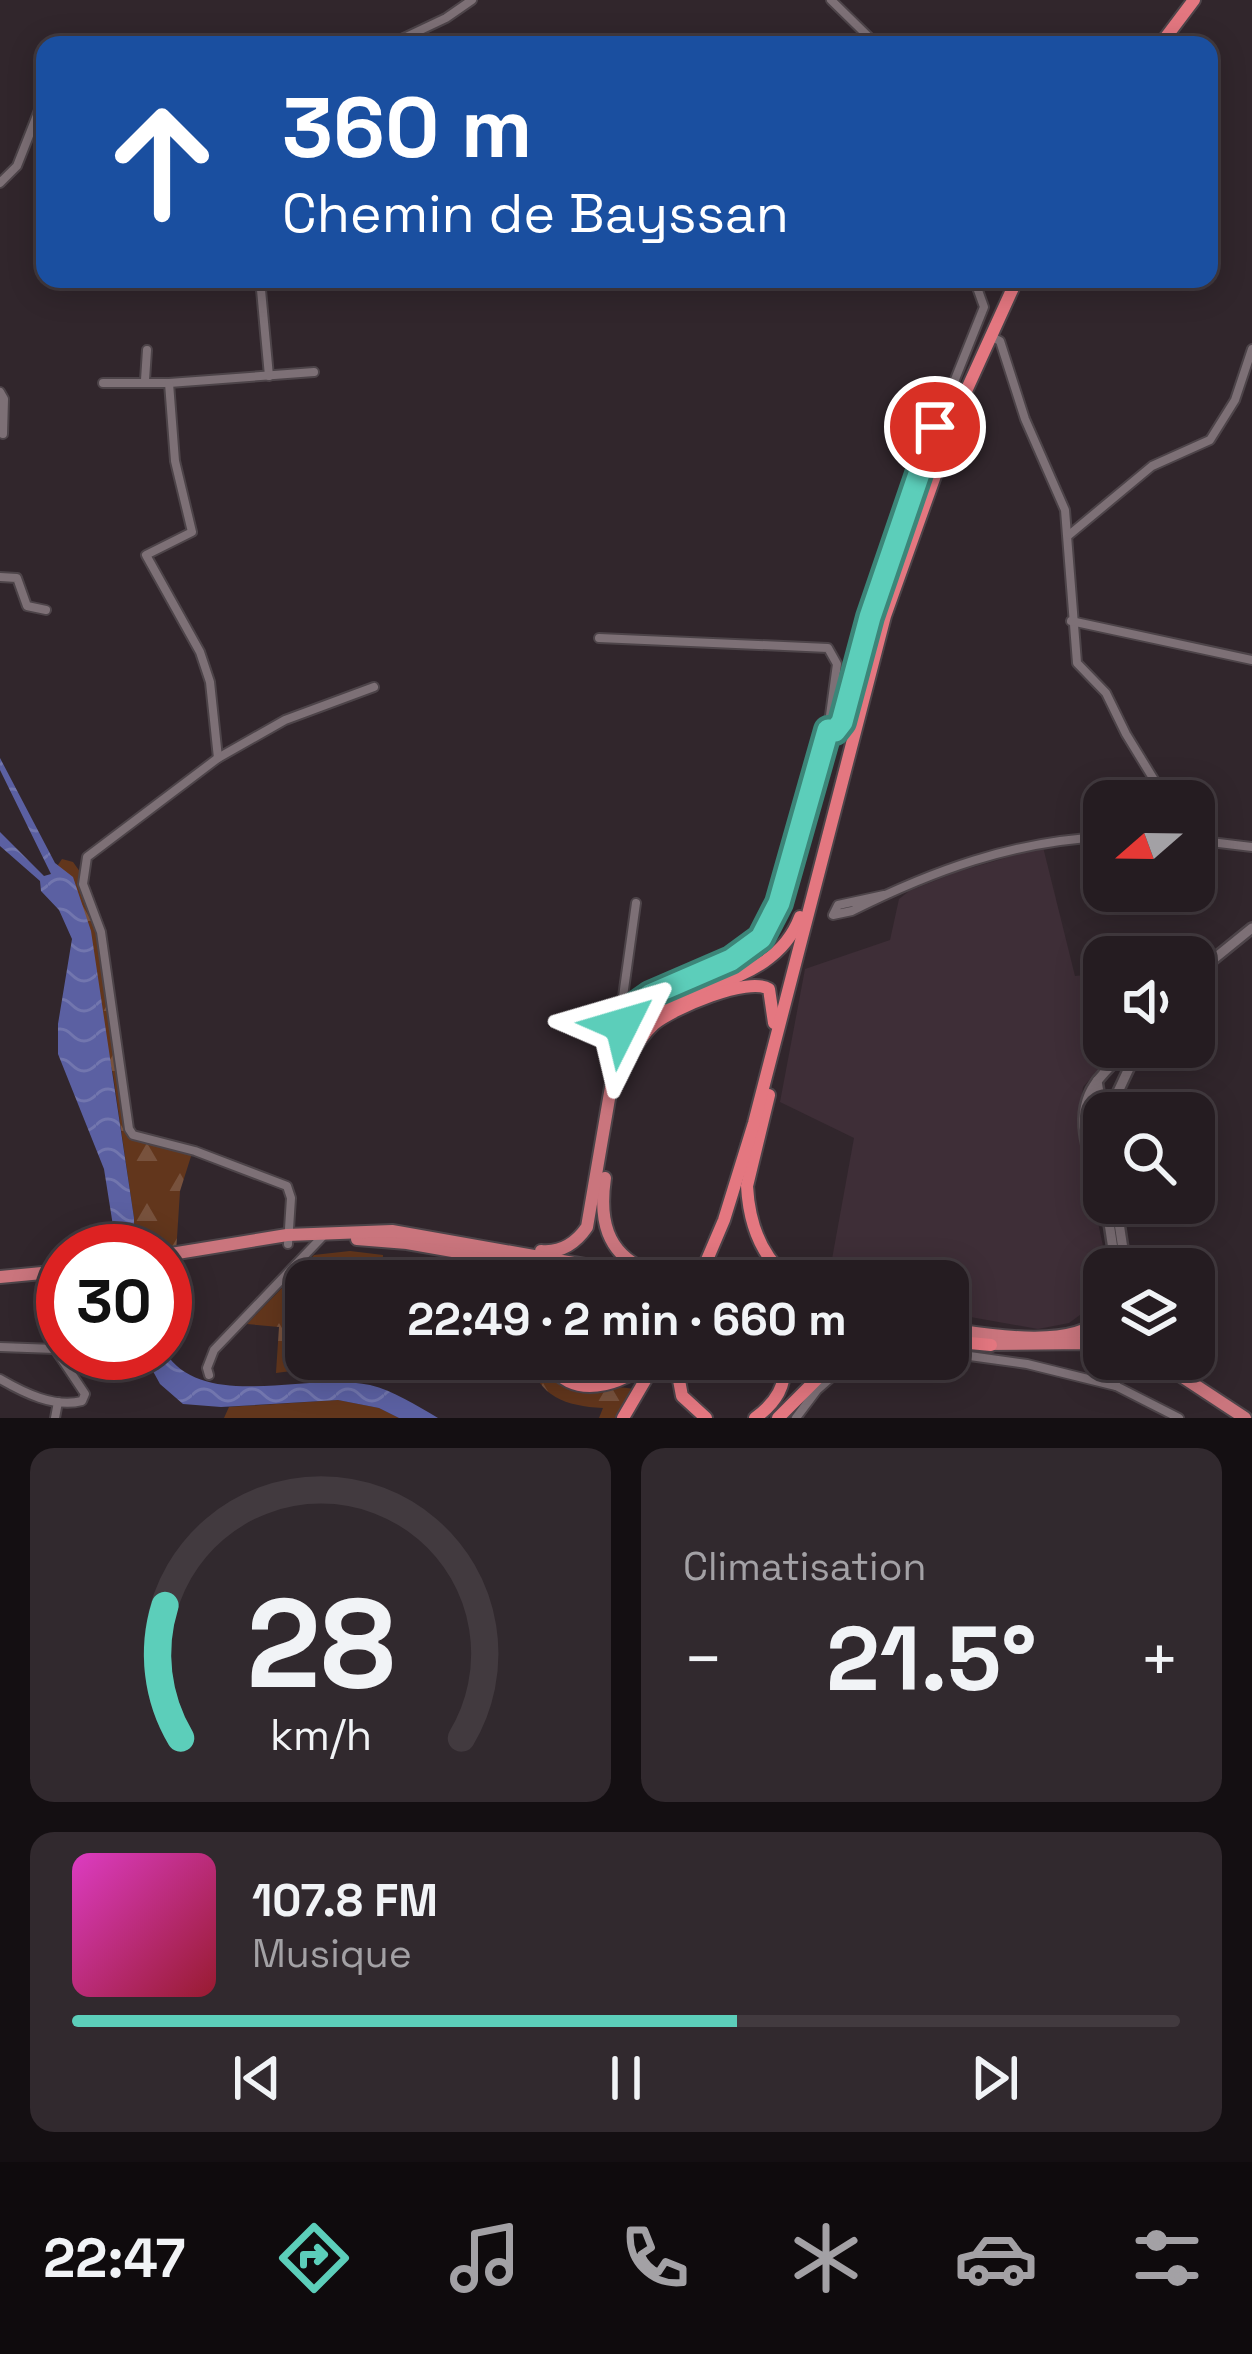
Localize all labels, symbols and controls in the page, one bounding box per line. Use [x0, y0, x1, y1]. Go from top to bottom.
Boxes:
text: 360 m [282, 74, 533, 182]
icon: ahead [84, 84, 240, 240]
text: Chemin de Bayssan [282, 179, 789, 248]
pin [884, 376, 986, 478]
icon: arrive [902, 394, 968, 460]
north arrow [1083, 780, 1215, 912]
map controls [1083, 780, 1215, 1380]
button: sound [1083, 936, 1215, 1068]
position arrow [559, 962, 685, 1088]
button: search [1083, 1092, 1215, 1224]
speed limit sign: 30 [36, 1224, 192, 1380]
button: layers [1083, 1248, 1215, 1380]
text: 22:49 · 2 min · 660 m [407, 1291, 847, 1348]
text: Climatisation [683, 1542, 926, 1591]
text: 28 [246, 1564, 395, 1723]
text: 21.5° [826, 1601, 1037, 1716]
text: − [683, 1617, 724, 1701]
text: + [1139, 1617, 1180, 1701]
text: km/h [269, 1708, 372, 1763]
text: 107.8 FM [252, 1872, 438, 1929]
text: Musique [252, 1929, 412, 1978]
icon: previous [224, 2045, 290, 2111]
icon: pause [593, 2045, 659, 2111]
icon: next [962, 2045, 1028, 2111]
icon: directions [272, 2216, 356, 2300]
icon: music [443, 2216, 527, 2300]
icon: phone [613, 2216, 697, 2300]
icon: climate [784, 2216, 868, 2300]
icon: car [954, 2216, 1038, 2300]
icon: filters [1125, 2216, 1209, 2300]
text: 22:47 [43, 2224, 186, 2293]

